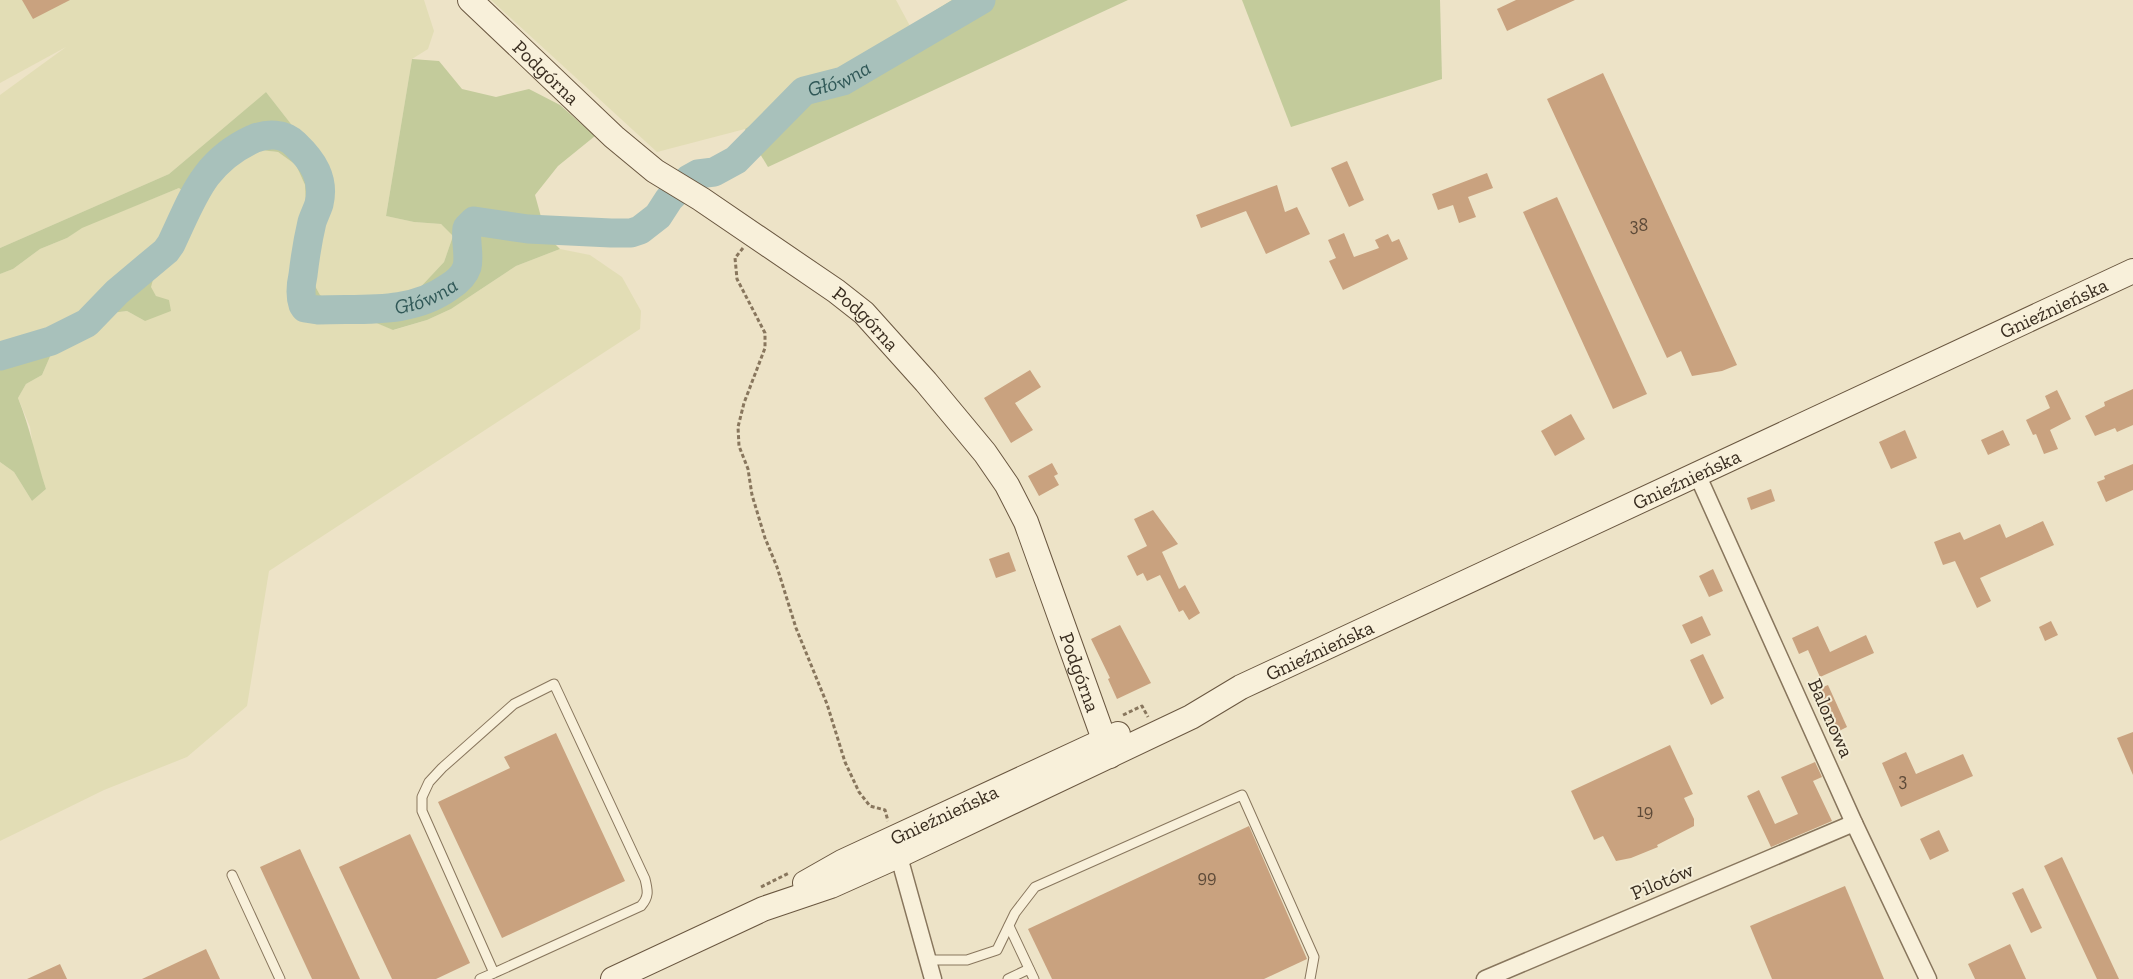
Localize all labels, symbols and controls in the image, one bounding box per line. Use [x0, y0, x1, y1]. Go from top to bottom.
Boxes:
street label: Podgórna [508, 35, 585, 110]
water label: Główna [805, 55, 875, 102]
house number: 38 [1630, 214, 1648, 236]
water label: Główna [392, 272, 462, 319]
street label: Gnieźnieńska [1996, 272, 2112, 343]
street label: Podgórna [828, 281, 904, 356]
street label: Gnieźnieńska [1629, 444, 1745, 515]
street label: Gnieźnieńska [1262, 615, 1378, 686]
street label: Podgórna [1055, 629, 1105, 716]
street label: Balonowa [1803, 675, 1859, 761]
house number: 3 [1899, 769, 1908, 791]
street label: Gnieźnieńska [886, 779, 1002, 850]
house number: 19 [1637, 800, 1653, 822]
street label: Pilotów [1627, 857, 1697, 905]
house number: 99 [1197, 866, 1217, 888]

